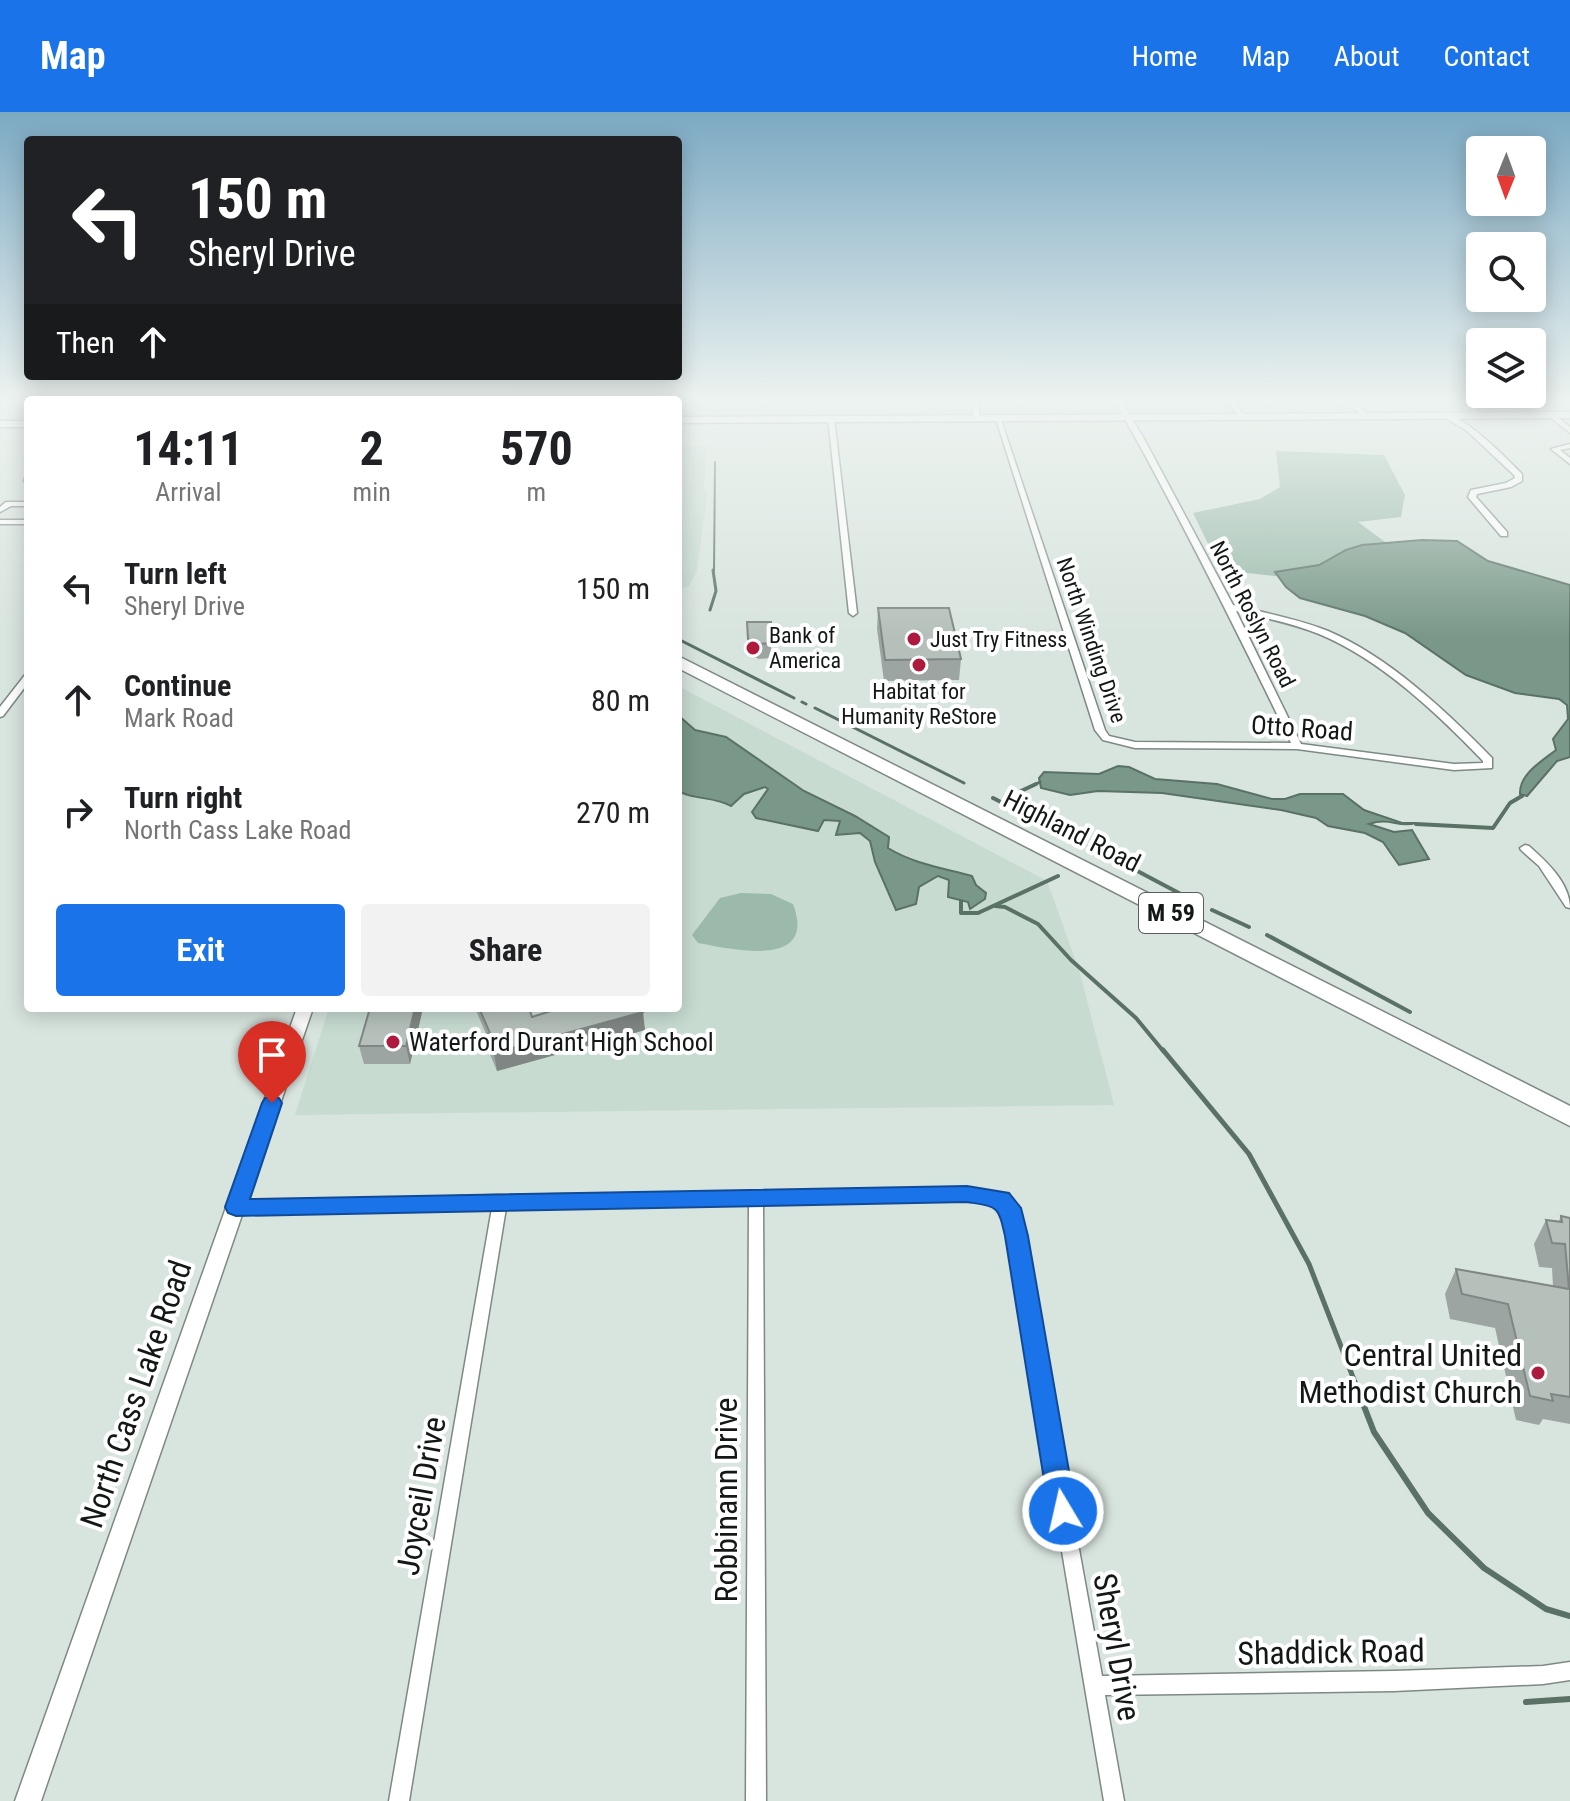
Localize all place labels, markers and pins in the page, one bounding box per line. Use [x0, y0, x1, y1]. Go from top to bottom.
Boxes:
place label: Bank of America [769, 623, 841, 673]
place label: Just Try Fitness [930, 627, 1067, 652]
marker: Just Try Fitness [905, 630, 923, 648]
marker: Bank of America [744, 639, 762, 657]
marker: Habitat for Humanity ReStore [910, 656, 928, 674]
place label: Habitat for Humanity ReStore [841, 679, 997, 729]
pin [238, 1021, 306, 1103]
place label: Waterford Durant High School [409, 1027, 714, 1057]
marker: Waterford Durant High School [384, 1033, 402, 1051]
place label: Central United Methodist Church [1298, 1336, 1522, 1411]
marker: Central United Methodist Church [1529, 1364, 1547, 1382]

